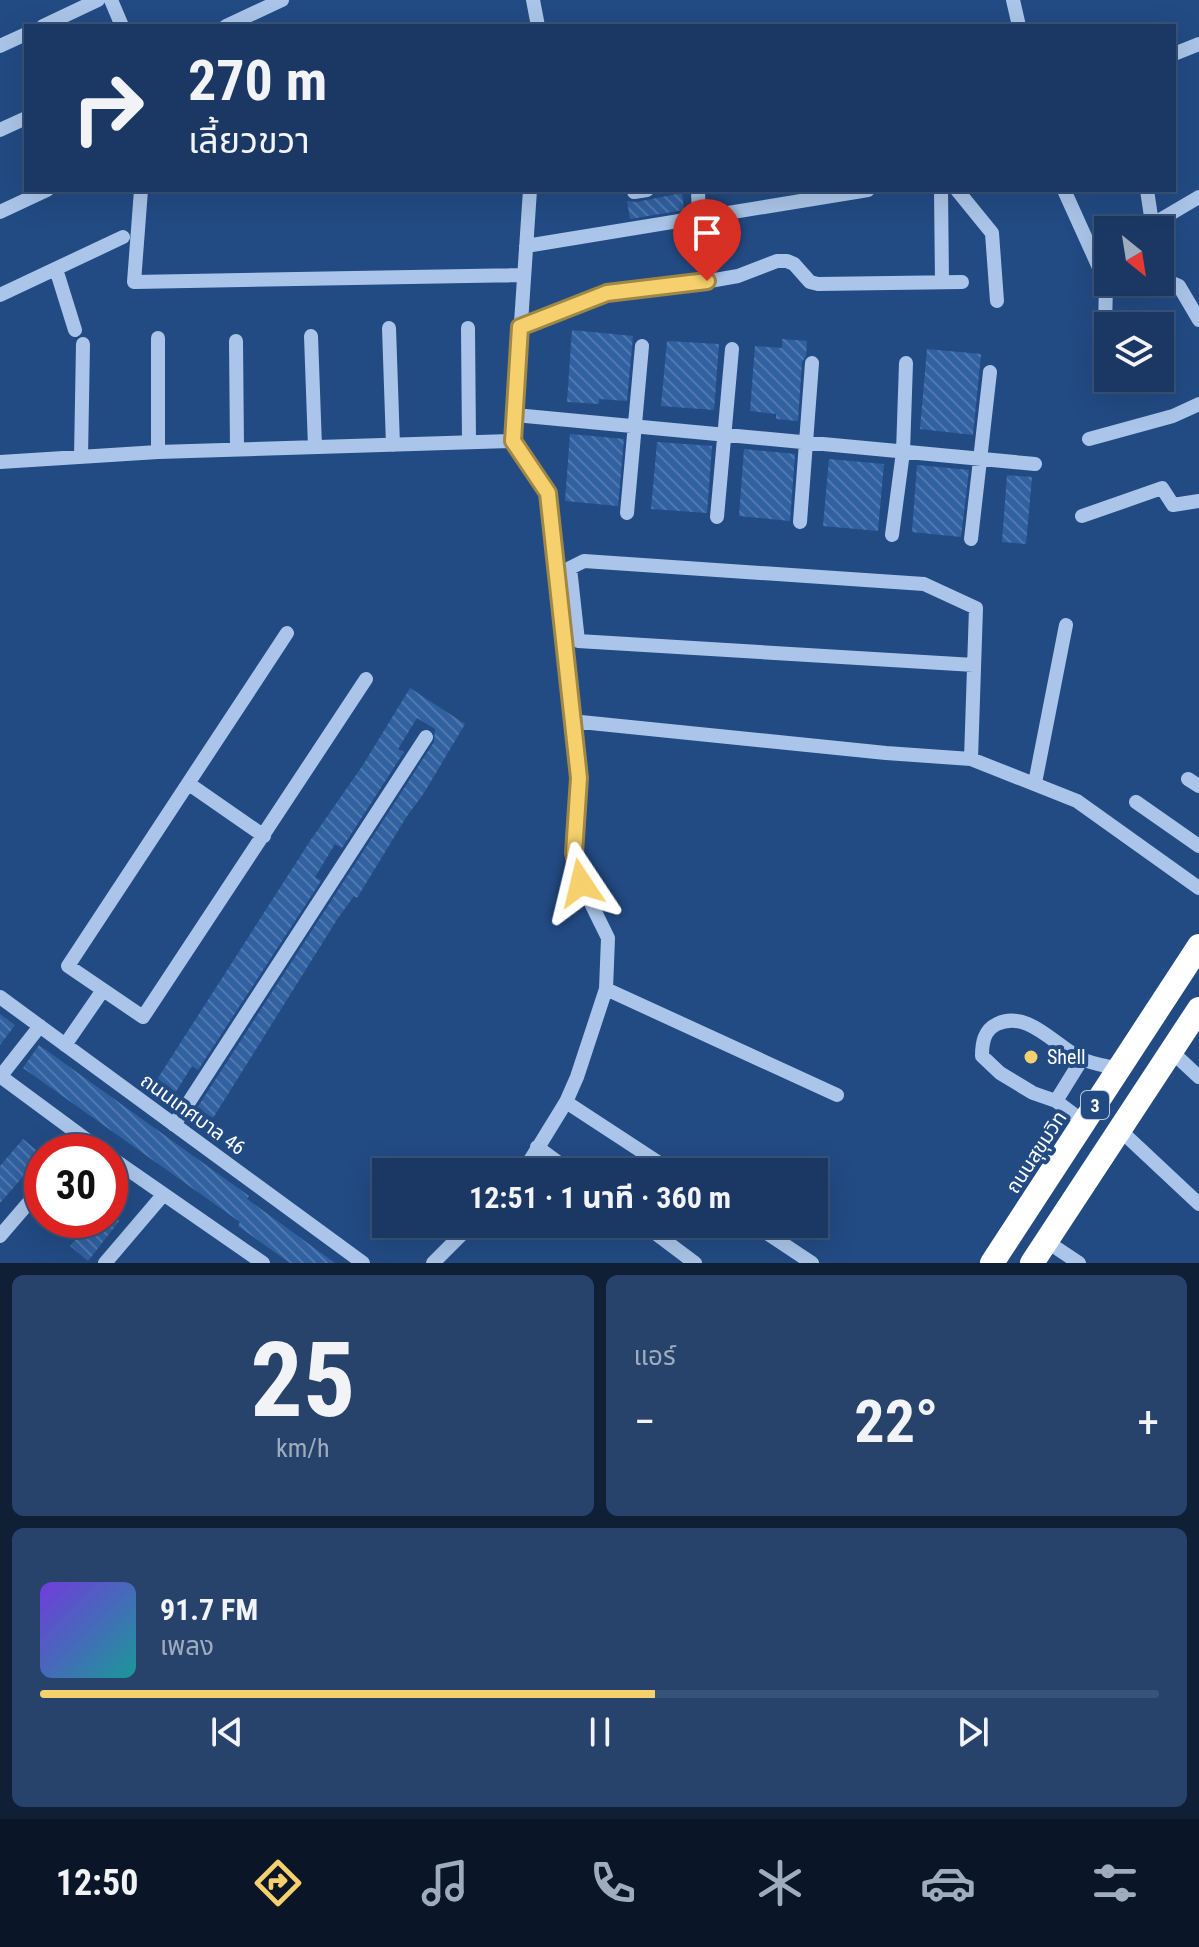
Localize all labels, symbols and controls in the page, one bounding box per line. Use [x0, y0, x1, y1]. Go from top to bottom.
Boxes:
text: 270 m [188, 48, 327, 114]
icon: right [56, 56, 160, 160]
text: เลี้ยวขวา [188, 120, 310, 162]
pin [673, 199, 741, 281]
icon: arrive [685, 211, 729, 255]
north arrow [1094, 216, 1174, 296]
map controls [1094, 216, 1174, 392]
button: layers [1094, 312, 1174, 392]
position arrow [539, 841, 623, 925]
place label: Shell [1047, 1045, 1086, 1069]
marker: Shell [1022, 1048, 1040, 1066]
street label: ถนนเทศบาล 46 [136, 1068, 250, 1160]
road number: 3 [1081, 1091, 1109, 1119]
street label: ถนนสุขุมวิท [1001, 1106, 1071, 1198]
speed limit sign: 30 [24, 1134, 128, 1238]
text: 12:51 · 1 นาที · 360 m [469, 1180, 731, 1215]
text: 25 [250, 1320, 355, 1441]
text: แอร์ [634, 1341, 676, 1371]
text: 22° [854, 1386, 938, 1457]
text: − [634, 1396, 656, 1448]
text: + [1137, 1396, 1159, 1448]
text: km/h [276, 1433, 330, 1463]
text: 91.7 FM [160, 1592, 258, 1627]
text: เพลง [160, 1631, 214, 1661]
icon: previous [205, 1710, 249, 1754]
icon: pause [578, 1710, 622, 1754]
icon: next [951, 1710, 995, 1754]
icon: directions [250, 1855, 306, 1911]
icon: music [417, 1855, 473, 1911]
icon: phone [585, 1855, 641, 1911]
icon: climate [752, 1855, 808, 1911]
icon: car [920, 1855, 976, 1911]
icon: filters [1087, 1855, 1143, 1911]
text: 12:50 [56, 1862, 138, 1904]

